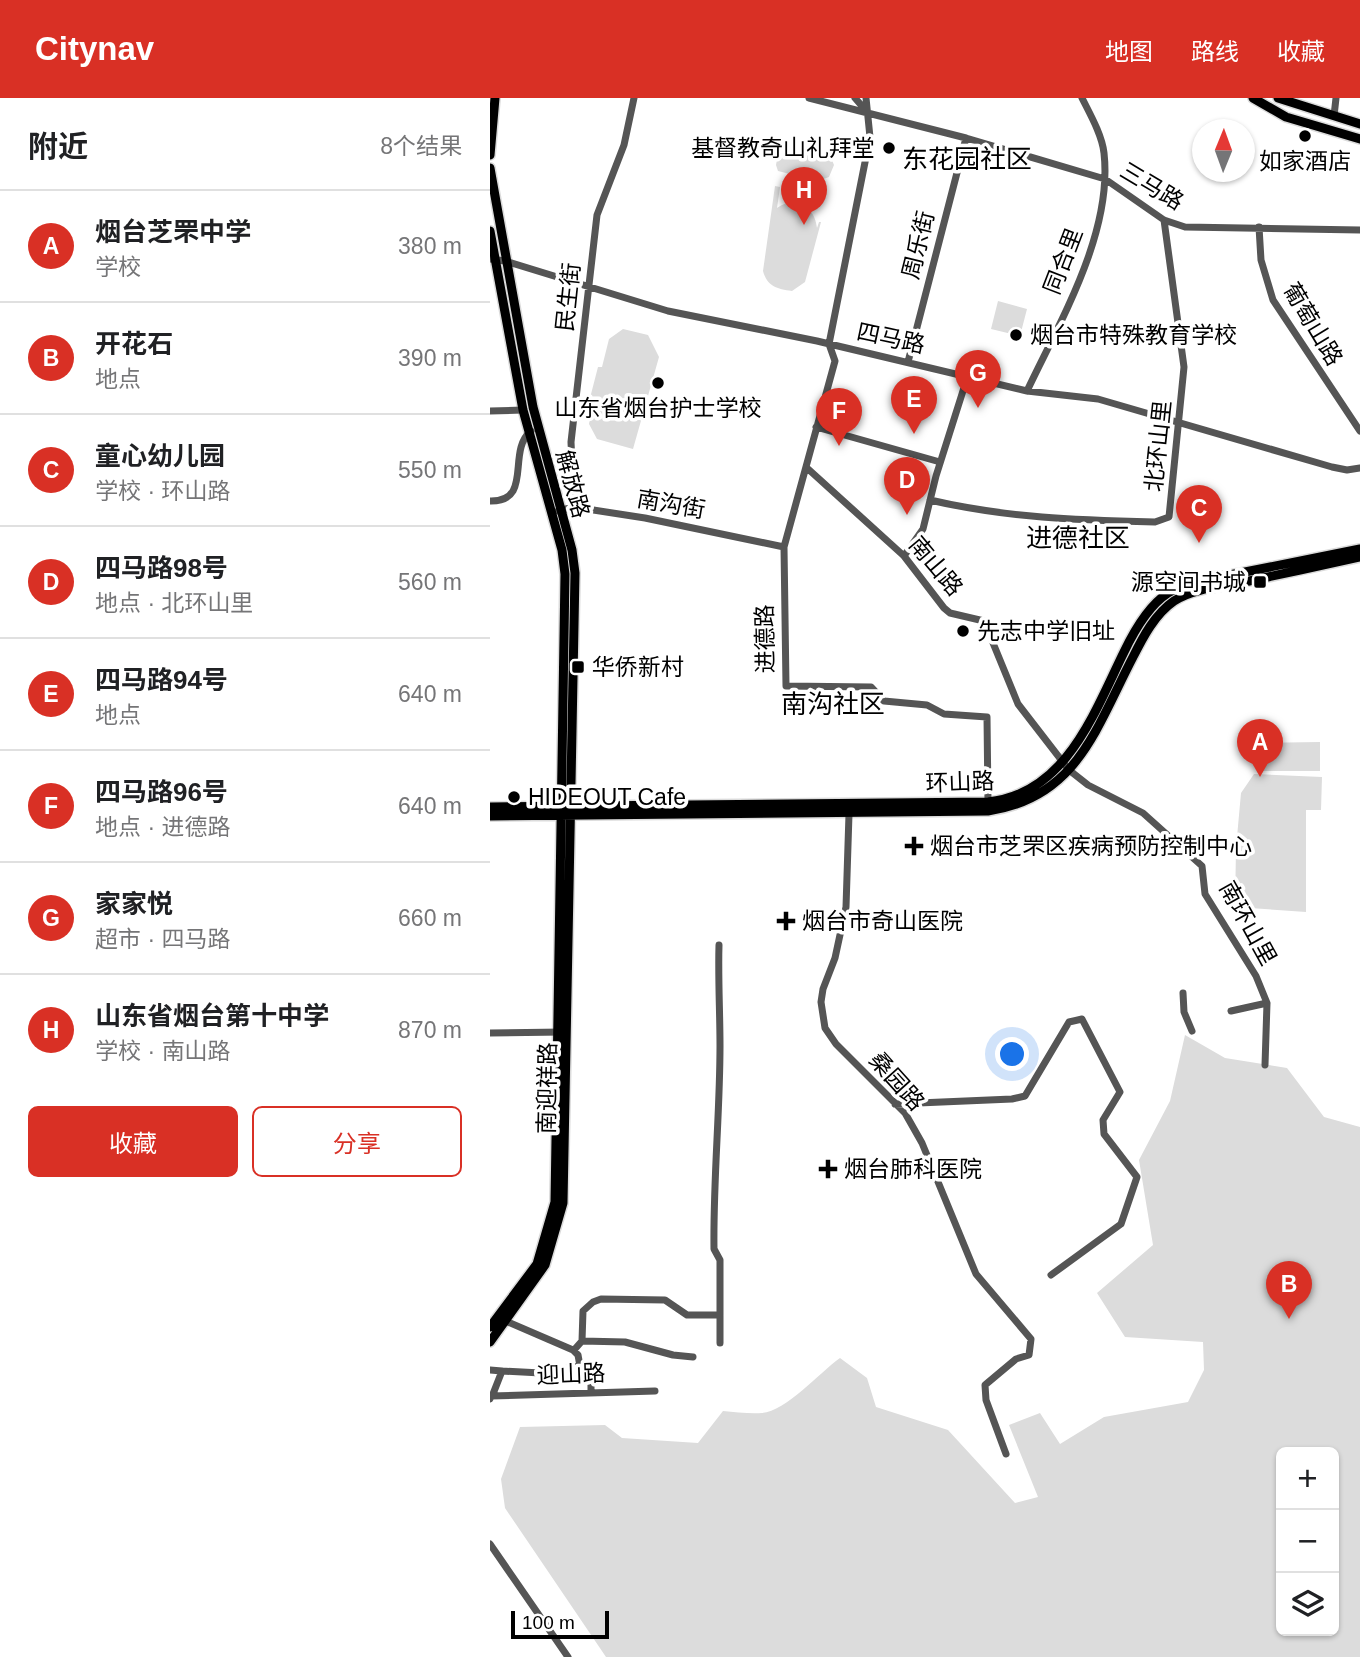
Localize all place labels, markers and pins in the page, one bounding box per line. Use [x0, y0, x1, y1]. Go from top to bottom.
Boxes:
marker: 如家酒店 [1297, 128, 1313, 144]
place label: 基督教奇山礼拜堂 [691, 135, 875, 161]
marker: 基督教奇山礼拜堂 [881, 140, 897, 156]
place label: 如家酒店 [1259, 148, 1351, 174]
pin: H [781, 167, 827, 225]
place label: 烟台市特殊教育学校 [1030, 322, 1237, 348]
marker: 烟台市特殊教育学校 [1008, 327, 1024, 343]
pin: G [955, 350, 1001, 408]
marker: 山东省烟台护士学校 [650, 375, 666, 391]
pin: E [891, 376, 937, 434]
pin: F [816, 388, 862, 446]
place label: 山东省烟台护士学校 [555, 395, 762, 421]
pin: D [884, 457, 930, 515]
pin: C [1176, 485, 1222, 543]
place label: 源空间书城 [1131, 569, 1246, 595]
marker: 源空间书城 [1252, 574, 1268, 590]
place label: 先志中学旧址 [977, 618, 1115, 644]
marker: 先志中学旧址 [955, 623, 971, 639]
place label: 华侨新村 [592, 654, 684, 680]
marker: 华侨新村 [570, 659, 586, 675]
pin: A [1237, 719, 1283, 777]
place label: HIDEOUT Cafe [528, 784, 686, 810]
marker: HIDEOUT Cafe [506, 789, 522, 805]
place label: 烟台市芝罘区疾病预防控制中心 [930, 833, 1252, 859]
marker: 烟台市芝罘区疾病预防控制中心 [904, 836, 924, 856]
place label: 烟台市奇山医院 [802, 908, 963, 934]
marker: 烟台市奇山医院 [776, 911, 796, 931]
place label: 烟台肺科医院 [844, 1156, 982, 1182]
marker: 烟台肺科医院 [818, 1159, 838, 1179]
pin: B [1266, 1261, 1312, 1319]

